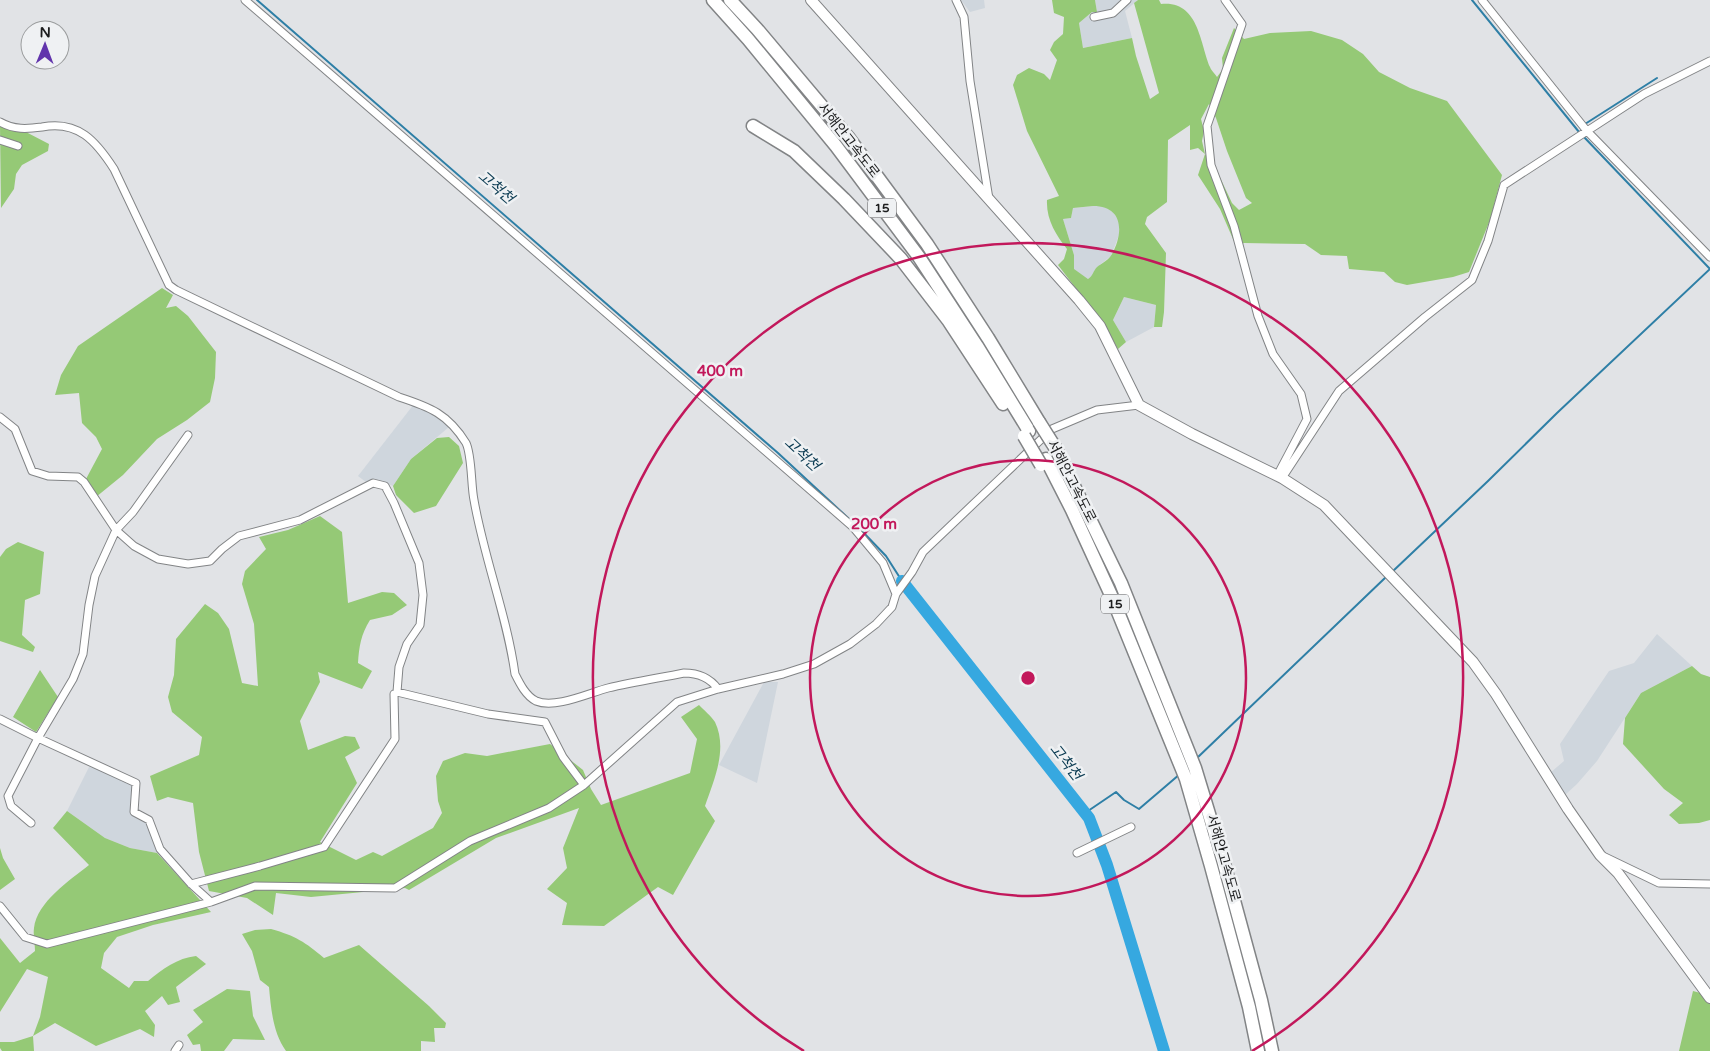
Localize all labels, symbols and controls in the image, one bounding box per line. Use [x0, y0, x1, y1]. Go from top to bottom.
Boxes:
north arrow [20, 20, 70, 70]
text: N [39, 24, 51, 41]
street label: 서해안고속도로 [814, 100, 883, 181]
water label: 고척천 [474, 167, 519, 209]
road number: 15 [868, 198, 896, 218]
text: 400 m [697, 362, 743, 380]
water label: 고척천 [781, 433, 825, 476]
street label: 서해안고속도로 [1044, 437, 1100, 525]
text: 200 m [851, 515, 897, 533]
road number: 15 [1101, 594, 1129, 614]
centre of rings [1019, 669, 1037, 687]
water label: 고척천 [1046, 740, 1087, 786]
street label: 서해안고속도로 [1203, 812, 1244, 904]

